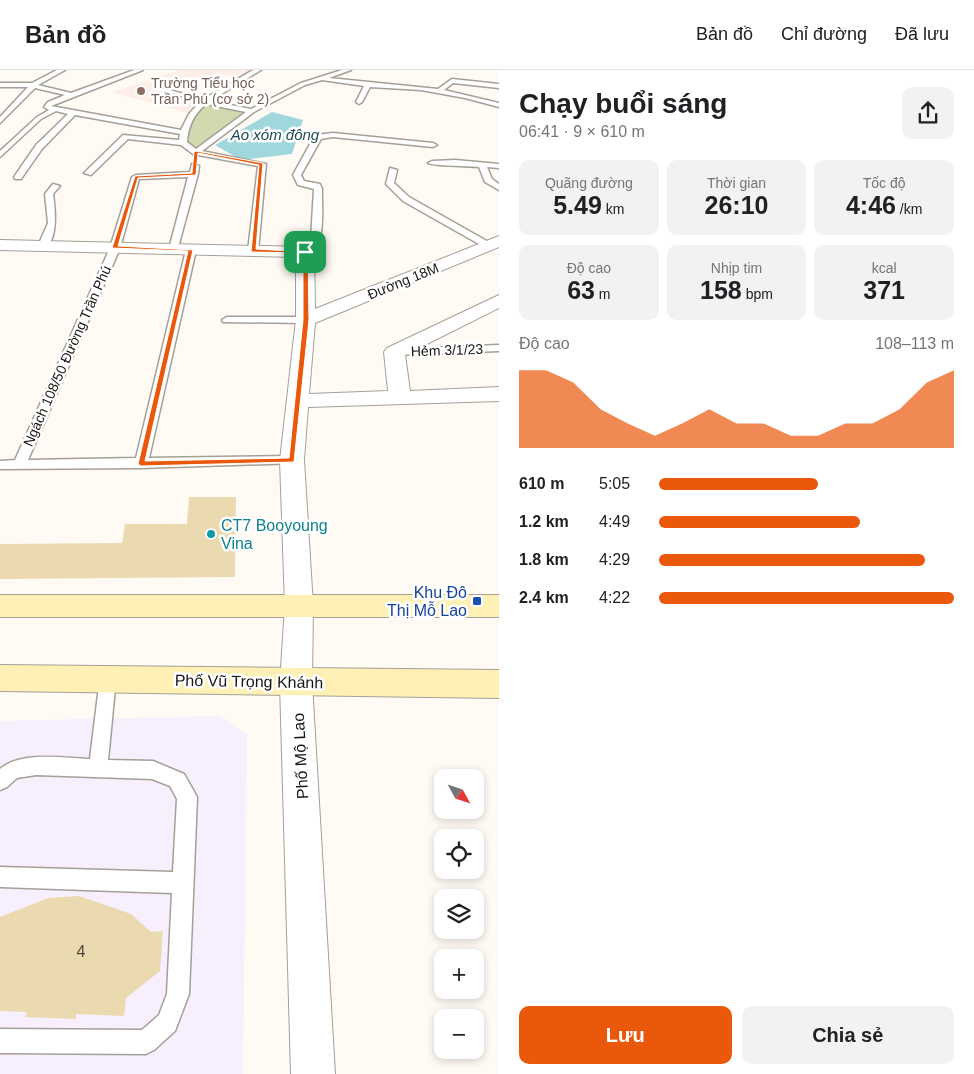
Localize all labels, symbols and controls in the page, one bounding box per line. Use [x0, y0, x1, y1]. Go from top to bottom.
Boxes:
text: Bản đồ [25, 21, 106, 48]
text: Bản đồ [696, 24, 753, 44]
text: Chỉ đường [781, 24, 867, 44]
text: Đã lưu [895, 24, 949, 44]
place label: Trường Tiểu học Trần Phú (cơ sở 2) [151, 75, 269, 107]
marker: Trường Tiểu học Trần Phú (cơ sở 2) [135, 85, 147, 97]
button: share [902, 87, 954, 139]
text: Chạy buổi sáng [519, 88, 727, 119]
text: 06:41 · 9 × 610 m [519, 123, 645, 140]
water label: Ao xóm đông [230, 126, 320, 143]
text: Quãng đường [545, 175, 633, 191]
text: Thời gian [707, 175, 766, 191]
text: Tốc độ [863, 175, 906, 191]
text: 5.49 [553, 191, 602, 219]
text: 26:10 [705, 191, 768, 219]
text: 4:46 [846, 191, 896, 219]
text: km [602, 201, 624, 217]
text: /km [896, 201, 922, 217]
pin [284, 231, 326, 273]
icon: arrive [291, 238, 319, 266]
street label: Đường 18M [365, 259, 441, 303]
text: Độ cao [567, 260, 611, 276]
text: Nhịp tim [711, 260, 762, 276]
text: kcal [872, 260, 897, 276]
street label: Ngách 108/50 Đường Trần Phú [20, 263, 114, 449]
text: 63 [567, 276, 595, 304]
text: 158 [700, 276, 742, 304]
text: 371 [863, 276, 905, 304]
text: m [595, 286, 611, 302]
text: bpm [742, 286, 773, 302]
text: Độ cao [519, 335, 570, 352]
text: 108–113 m [875, 335, 954, 352]
street label: Hẻm 3/1/23 [411, 341, 484, 359]
text: 610 m [519, 475, 564, 492]
text: 5:05 [599, 475, 630, 492]
text: 1.2 km [519, 513, 569, 530]
text: 4:49 [599, 513, 630, 530]
place label: CT7 Booyoung Vina [221, 517, 328, 552]
marker: CT7 Booyoung Vina [205, 528, 217, 540]
text: 1.8 km [519, 551, 569, 568]
text: 4:29 [599, 551, 630, 568]
place label: Khu Đô Thị Mỗ Lao [387, 584, 467, 619]
text: 2.4 km [519, 589, 569, 606]
text: 4:22 [599, 589, 630, 606]
marker: Khu Đô Thị Mỗ Lao [471, 595, 483, 607]
street label: Phố Vũ Trọng Khánh [175, 672, 323, 691]
street label: Phố Mộ Lao [290, 712, 311, 800]
north arrow [434, 769, 484, 819]
map controls [434, 769, 484, 1059]
button: locate [434, 829, 484, 879]
button: layers [434, 889, 484, 939]
house number: 4 [77, 943, 86, 960]
button: + [434, 949, 484, 999]
button: Lưu [519, 1006, 732, 1064]
button: Chia sẻ [742, 1006, 954, 1064]
button: − [434, 1009, 484, 1059]

